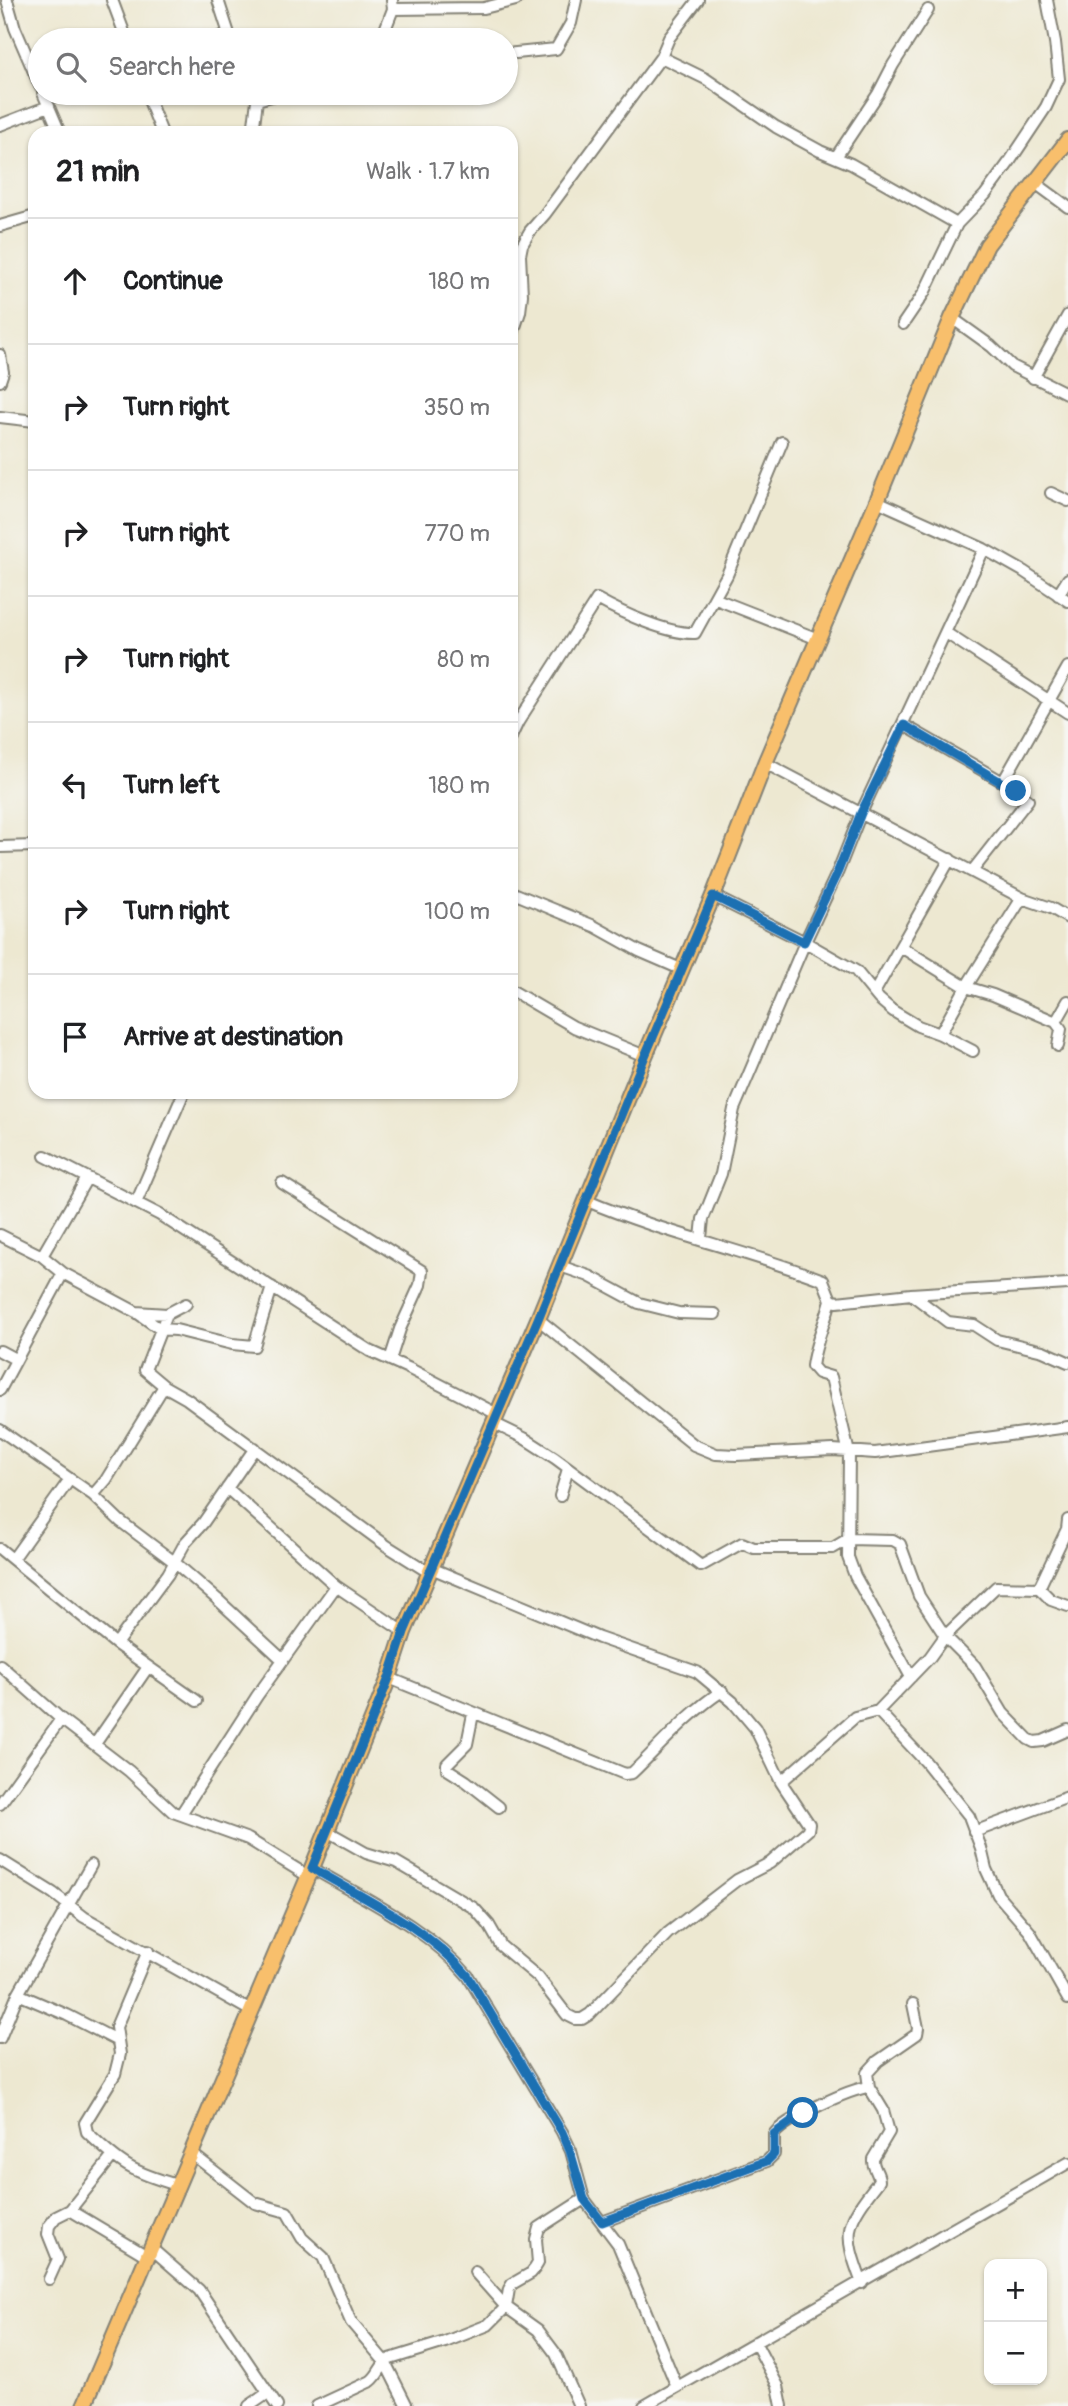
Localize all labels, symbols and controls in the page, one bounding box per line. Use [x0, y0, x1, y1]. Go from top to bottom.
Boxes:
search box [28, 28, 518, 105]
icon: search [52, 48, 90, 86]
text: Search here [108, 51, 235, 83]
text: 21 min [56, 153, 140, 190]
text: Walk · 1.7 km [366, 157, 490, 186]
icon: ahead [56, 262, 94, 300]
text: Continue [123, 265, 223, 297]
text: 180 m [428, 267, 490, 296]
icon: right [56, 388, 94, 426]
text: Turn right [123, 391, 229, 423]
text: 350 m [424, 393, 490, 422]
icon: right [56, 514, 94, 552]
text: Turn right [123, 517, 229, 549]
text: 770 m [425, 519, 490, 548]
icon: right [56, 640, 94, 678]
text: Turn right [123, 643, 229, 675]
text: 80 m [437, 645, 490, 674]
icon: left [56, 766, 94, 804]
text: Turn left [123, 769, 219, 801]
text: 180 m [428, 771, 490, 800]
route end [1000, 775, 1031, 806]
icon: right [56, 892, 94, 930]
text: Turn right [123, 895, 229, 927]
text: 100 m [424, 897, 490, 926]
icon: arrive [56, 1018, 94, 1056]
text: Arrive at destination [123, 1021, 343, 1053]
route start [787, 2097, 818, 2128]
map controls [984, 2259, 1047, 2385]
button: + [984, 2259, 1047, 2322]
button: − [984, 2322, 1047, 2385]

